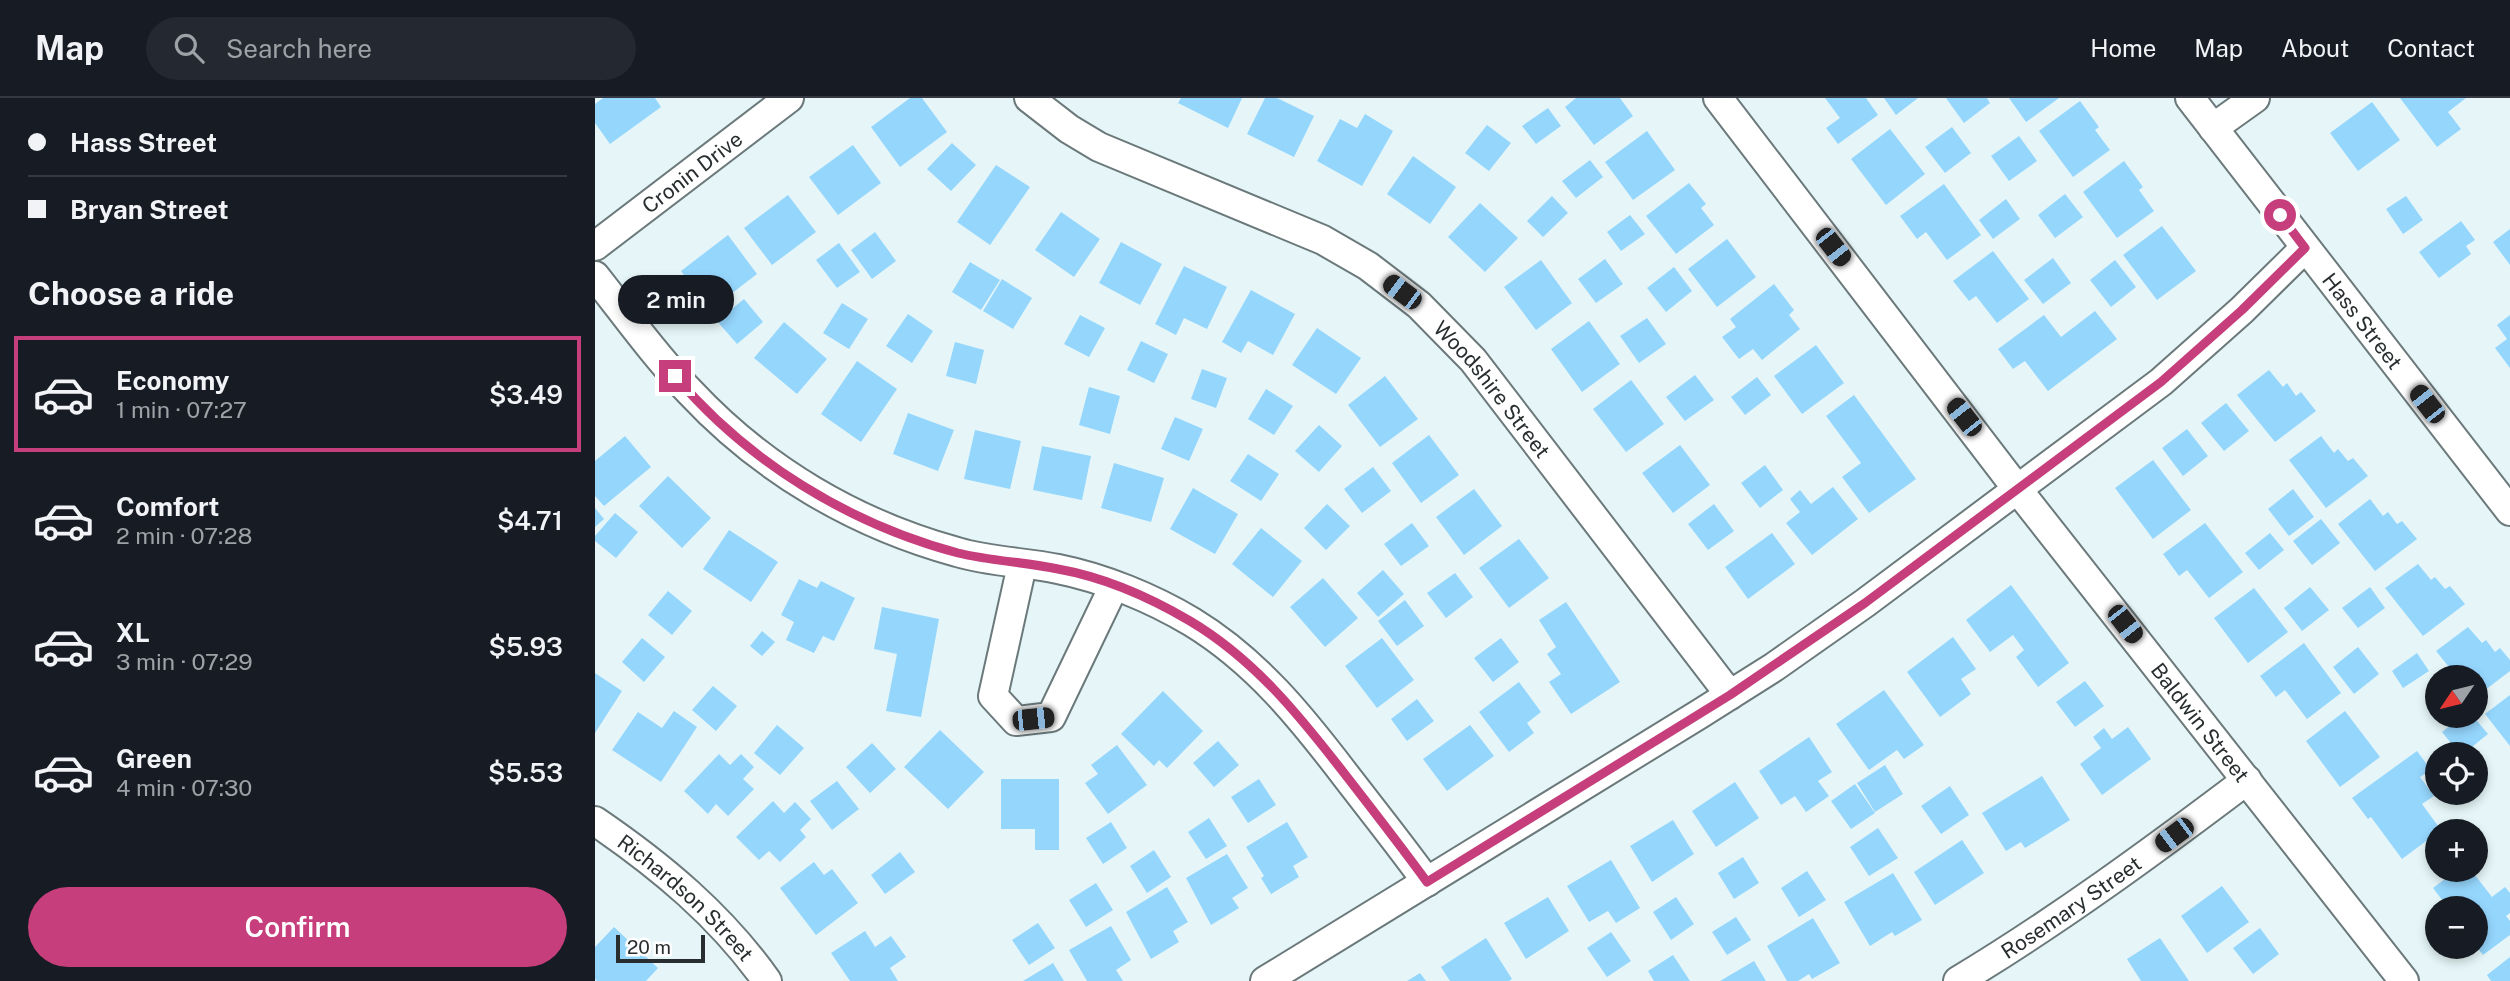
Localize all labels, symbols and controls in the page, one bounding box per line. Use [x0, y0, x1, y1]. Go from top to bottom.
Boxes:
search box [146, 17, 636, 80]
text: Map [35, 29, 104, 67]
icon: search [170, 29, 208, 67]
text: Search here [226, 33, 372, 64]
text: Home [2090, 34, 2156, 62]
text: Map [2194, 34, 2243, 62]
text: About [2281, 34, 2349, 62]
text: Contact [2387, 34, 2475, 62]
street label: Cronin Drive [637, 126, 747, 218]
text: Hass Street [70, 127, 217, 158]
text: Bryan Street [70, 194, 228, 225]
route start [2264, 199, 2296, 231]
car [1812, 224, 1855, 270]
street label: Hass Street [2318, 268, 2408, 374]
car [1379, 271, 1426, 313]
callout: 2 min [617, 274, 733, 324]
text: Choose a ride [28, 275, 234, 312]
text: 2 min [646, 286, 706, 313]
street label: Woodshire Street [1429, 315, 1556, 462]
route end [659, 360, 691, 392]
icon: car [32, 363, 95, 426]
text: Economy [116, 365, 229, 396]
text: $3.49 [489, 379, 563, 410]
car [2406, 381, 2449, 427]
car [1943, 394, 1986, 440]
text: 1 min · 07:27 [116, 396, 247, 423]
icon: car [32, 489, 95, 552]
text: Comfort [116, 491, 219, 522]
text: $4.71 [497, 505, 563, 536]
text: 2 min · 07:28 [116, 522, 252, 549]
car [2104, 601, 2147, 647]
icon: car [32, 615, 95, 678]
text: XL [116, 617, 150, 648]
text: $5.93 [488, 631, 563, 662]
text: 3 min · 07:29 [116, 648, 253, 675]
street label: Baldwin Street [2146, 658, 2255, 787]
north arrow [2425, 665, 2489, 728]
map controls [2425, 665, 2488, 959]
car [1012, 706, 1055, 732]
icon: car [32, 741, 95, 804]
button: locate [2425, 742, 2488, 805]
text: Green [116, 743, 192, 774]
text: $5.53 [488, 757, 563, 788]
text: 4 min · 07:30 [116, 774, 252, 801]
car [2151, 814, 2198, 856]
button: + [2425, 819, 2488, 882]
street label: Richardson Street [613, 829, 759, 966]
street label: Rosemary Street [1996, 850, 2146, 964]
button: Confirm [28, 887, 567, 967]
button: − [2425, 896, 2488, 959]
scale bar [616, 932, 705, 964]
text: 20 m [627, 936, 671, 958]

